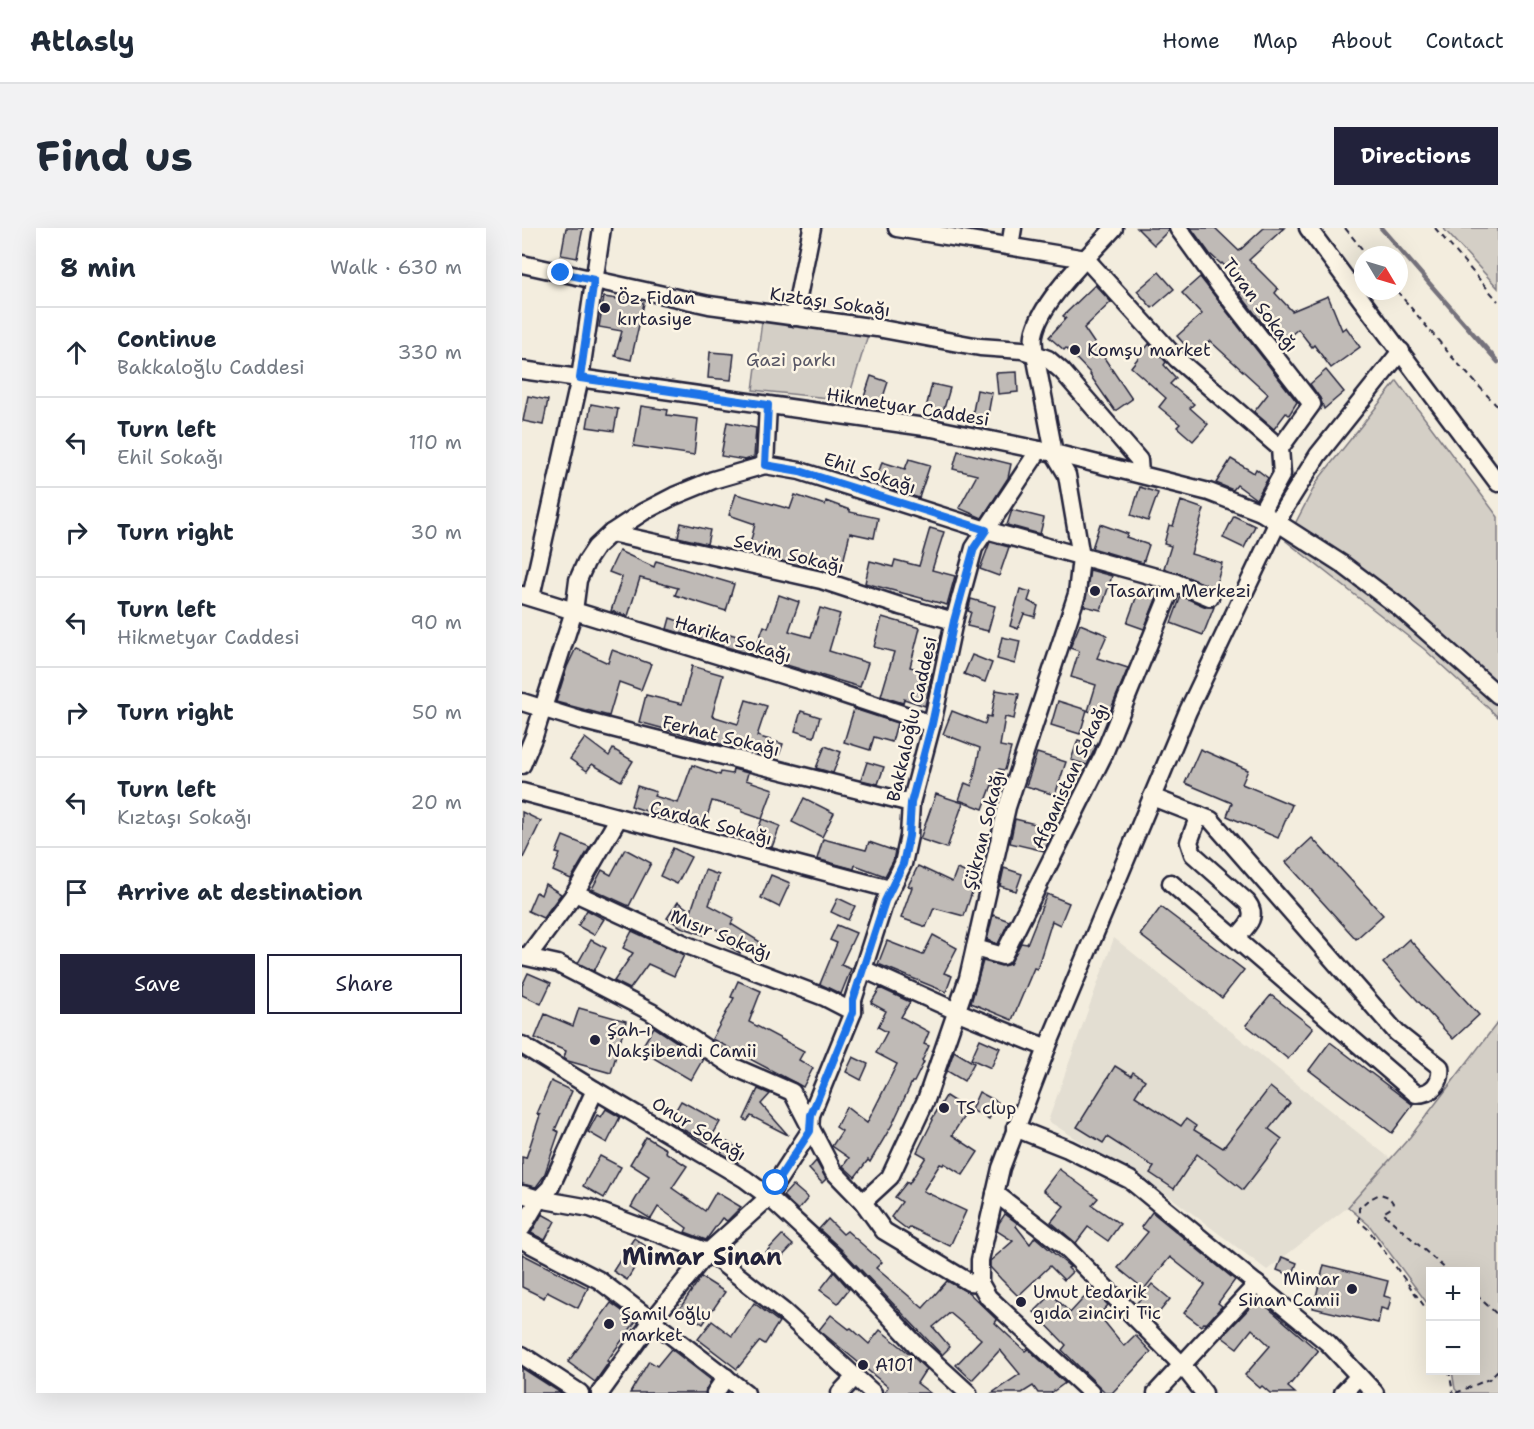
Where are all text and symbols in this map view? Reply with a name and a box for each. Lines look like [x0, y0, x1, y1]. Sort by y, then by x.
text: Atlasly [30, 22, 135, 60]
text: Home [1162, 27, 1220, 55]
text: Map [1253, 27, 1298, 55]
text: About [1331, 27, 1392, 55]
text: Contact [1425, 27, 1504, 55]
button: Directions [1334, 127, 1498, 185]
text: Find us [36, 128, 193, 184]
north arrow [1354, 246, 1408, 300]
text: 8 min [60, 250, 136, 285]
street label: Turan Sokağı [1217, 253, 1303, 357]
text: Walk · 630 m [330, 254, 462, 280]
route end [547, 259, 573, 285]
street label: Kıztaşı Sokağı [768, 282, 892, 322]
place label: Öz Fidan kırtasiye [617, 286, 695, 331]
marker: Öz Fidan kırtasiye [598, 301, 612, 315]
text: Continue [117, 325, 217, 354]
icon: ahead [60, 336, 93, 369]
place label: Komşu market [1087, 338, 1211, 362]
text: 330 m [398, 339, 462, 365]
marker: Komşu market [1068, 343, 1082, 357]
park label: Gazi parkı [746, 348, 836, 372]
text: Bakkaloğlu Caddesi [117, 354, 305, 380]
street label: Hikmetyar Caddesi [825, 382, 991, 432]
text: Turn left [117, 415, 216, 444]
icon: left [60, 426, 93, 459]
text: 110 m [408, 429, 462, 455]
text: Ehil Sokağı [117, 444, 223, 470]
street label: Ehil Sokağı [821, 447, 919, 499]
icon: right [60, 516, 93, 549]
text: Turn right [117, 518, 234, 547]
text: 30 m [410, 519, 462, 545]
street label: Sevim Sokağı [731, 529, 847, 579]
place label: Tasarım Merkezi [1107, 579, 1251, 603]
marker: Tasarım Merkezi [1088, 584, 1102, 598]
text: Turn left [117, 595, 216, 624]
icon: left [60, 606, 93, 639]
text: 90 m [410, 609, 462, 635]
street label: Harika Sokağı [672, 610, 794, 668]
text: Hikmetyar Caddesi [117, 624, 300, 650]
street label: Bakkaloğlu Caddesi [881, 634, 943, 804]
icon: right [60, 696, 93, 729]
text: Turn right [117, 698, 234, 727]
text: 50 m [412, 699, 462, 725]
street label: Afganistan Sokağı [1026, 699, 1114, 853]
street label: Ferhat Sokağı [660, 710, 782, 762]
street label: Şükran Sokağı [957, 767, 1011, 893]
text: Turn left [117, 775, 216, 804]
icon: left [60, 786, 93, 819]
text: 20 m [411, 789, 462, 815]
street label: Çardak Sokağı [647, 795, 775, 851]
text: Kıztaşı Sokağı [117, 804, 252, 830]
icon: arrive [60, 876, 93, 909]
text: Arrive at destination [117, 878, 363, 907]
street label: Mısır Sokağı [667, 904, 775, 966]
button: Save [60, 954, 255, 1014]
button: Share [267, 954, 462, 1014]
place label: Şah-ı Nakşibendi Camii [607, 1018, 757, 1063]
marker: Şah-ı Nakşibendi Camii [588, 1033, 602, 1047]
street label: Onur Sokağı [647, 1091, 751, 1167]
place label: TS clup [956, 1096, 1016, 1120]
marker: TS clup [937, 1101, 951, 1115]
route start [762, 1169, 788, 1195]
district label: Mimar Sinan [622, 1241, 782, 1273]
place label: Mimar Sinan Camii [1238, 1267, 1340, 1312]
map controls [1426, 1267, 1480, 1375]
button: + [1426, 1267, 1480, 1321]
place label: Umut tedarik gıda zinciri Tic [1033, 1280, 1161, 1325]
marker: Mimar Sinan Camii [1345, 1282, 1359, 1296]
marker: Umut tedarik gıda zinciri Tic [1014, 1295, 1028, 1309]
place label: Şamil oğlu market [621, 1302, 711, 1347]
marker: Şamil oğlu market [602, 1317, 616, 1331]
button: − [1426, 1321, 1480, 1375]
place label: A101 [875, 1353, 914, 1377]
marker: A101 [856, 1358, 870, 1372]

